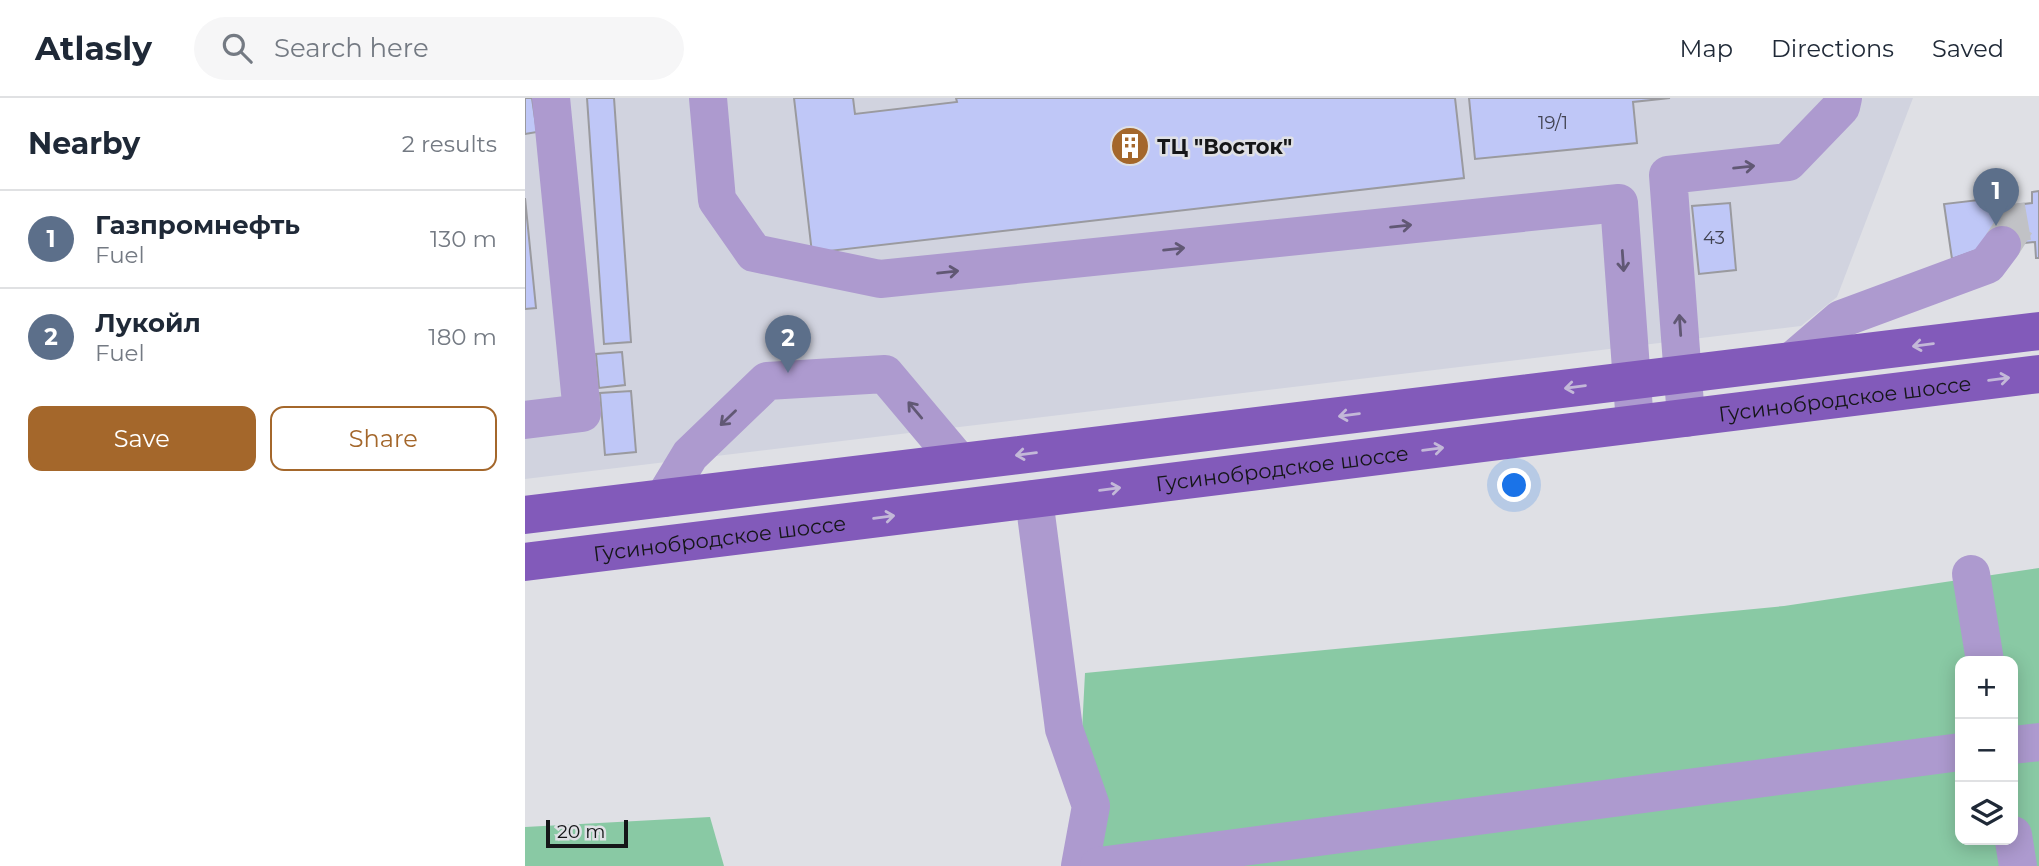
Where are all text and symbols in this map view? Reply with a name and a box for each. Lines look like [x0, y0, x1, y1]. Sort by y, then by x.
search box [194, 17, 684, 80]
text: Atlasly [35, 28, 152, 68]
icon: search [218, 29, 256, 67]
text: Search here [274, 32, 429, 64]
text: Map [1680, 34, 1733, 63]
text: Directions [1771, 34, 1894, 63]
text: Saved [1932, 34, 2004, 63]
house number: 19/1 [1538, 112, 1568, 134]
text: Nearby [28, 125, 140, 162]
building icon: ТЦ "Восток" [1109, 125, 1151, 167]
text: 2 results [402, 130, 497, 158]
place label: ТЦ "Восток" [1157, 134, 1292, 159]
one-way arrow [1732, 160, 1755, 173]
pin: 1 [1973, 168, 2019, 226]
text: Газпромнефть [95, 209, 300, 241]
one-way arrow [1389, 219, 1412, 232]
text: 1 [46, 225, 56, 253]
text: 130 m [430, 225, 497, 253]
house number: 43 [1703, 227, 1725, 249]
text: Fuel [95, 241, 145, 269]
one-way arrow [1163, 242, 1185, 255]
one-way arrow [1616, 249, 1629, 272]
one-way arrow [936, 265, 959, 278]
text: Лукойл [95, 307, 201, 339]
one-way arrow [1673, 314, 1686, 337]
pin: 2 [765, 315, 811, 373]
text: 2 [44, 323, 58, 351]
text: 180 m [428, 323, 497, 351]
text: Fuel [95, 339, 145, 367]
one-way arrow [1912, 339, 1934, 352]
street label: Гусинобродское шоссе [1717, 370, 1973, 426]
one-way arrow [1988, 372, 2010, 385]
one-way arrow [1564, 381, 1587, 394]
one-way arrow [907, 401, 923, 419]
button: Save [28, 406, 256, 471]
button: Share [270, 406, 497, 471]
one-way arrow [1338, 408, 1361, 421]
one-way arrow [720, 410, 737, 427]
street label: Гусинобродское шоссе [1154, 440, 1410, 496]
one-way arrow [1421, 443, 1444, 456]
one-way arrow [1015, 448, 1038, 461]
your location [1497, 468, 1531, 502]
one-way arrow [1098, 483, 1121, 496]
street label: Гусинобродское шоссе [592, 510, 847, 566]
one-way arrow [873, 511, 895, 524]
map controls [1955, 656, 2018, 845]
button: + [1955, 656, 2018, 719]
button: − [1955, 719, 2018, 782]
button: layers [1955, 782, 2018, 845]
scale bar [546, 817, 628, 849]
text: 20 m [557, 820, 605, 843]

